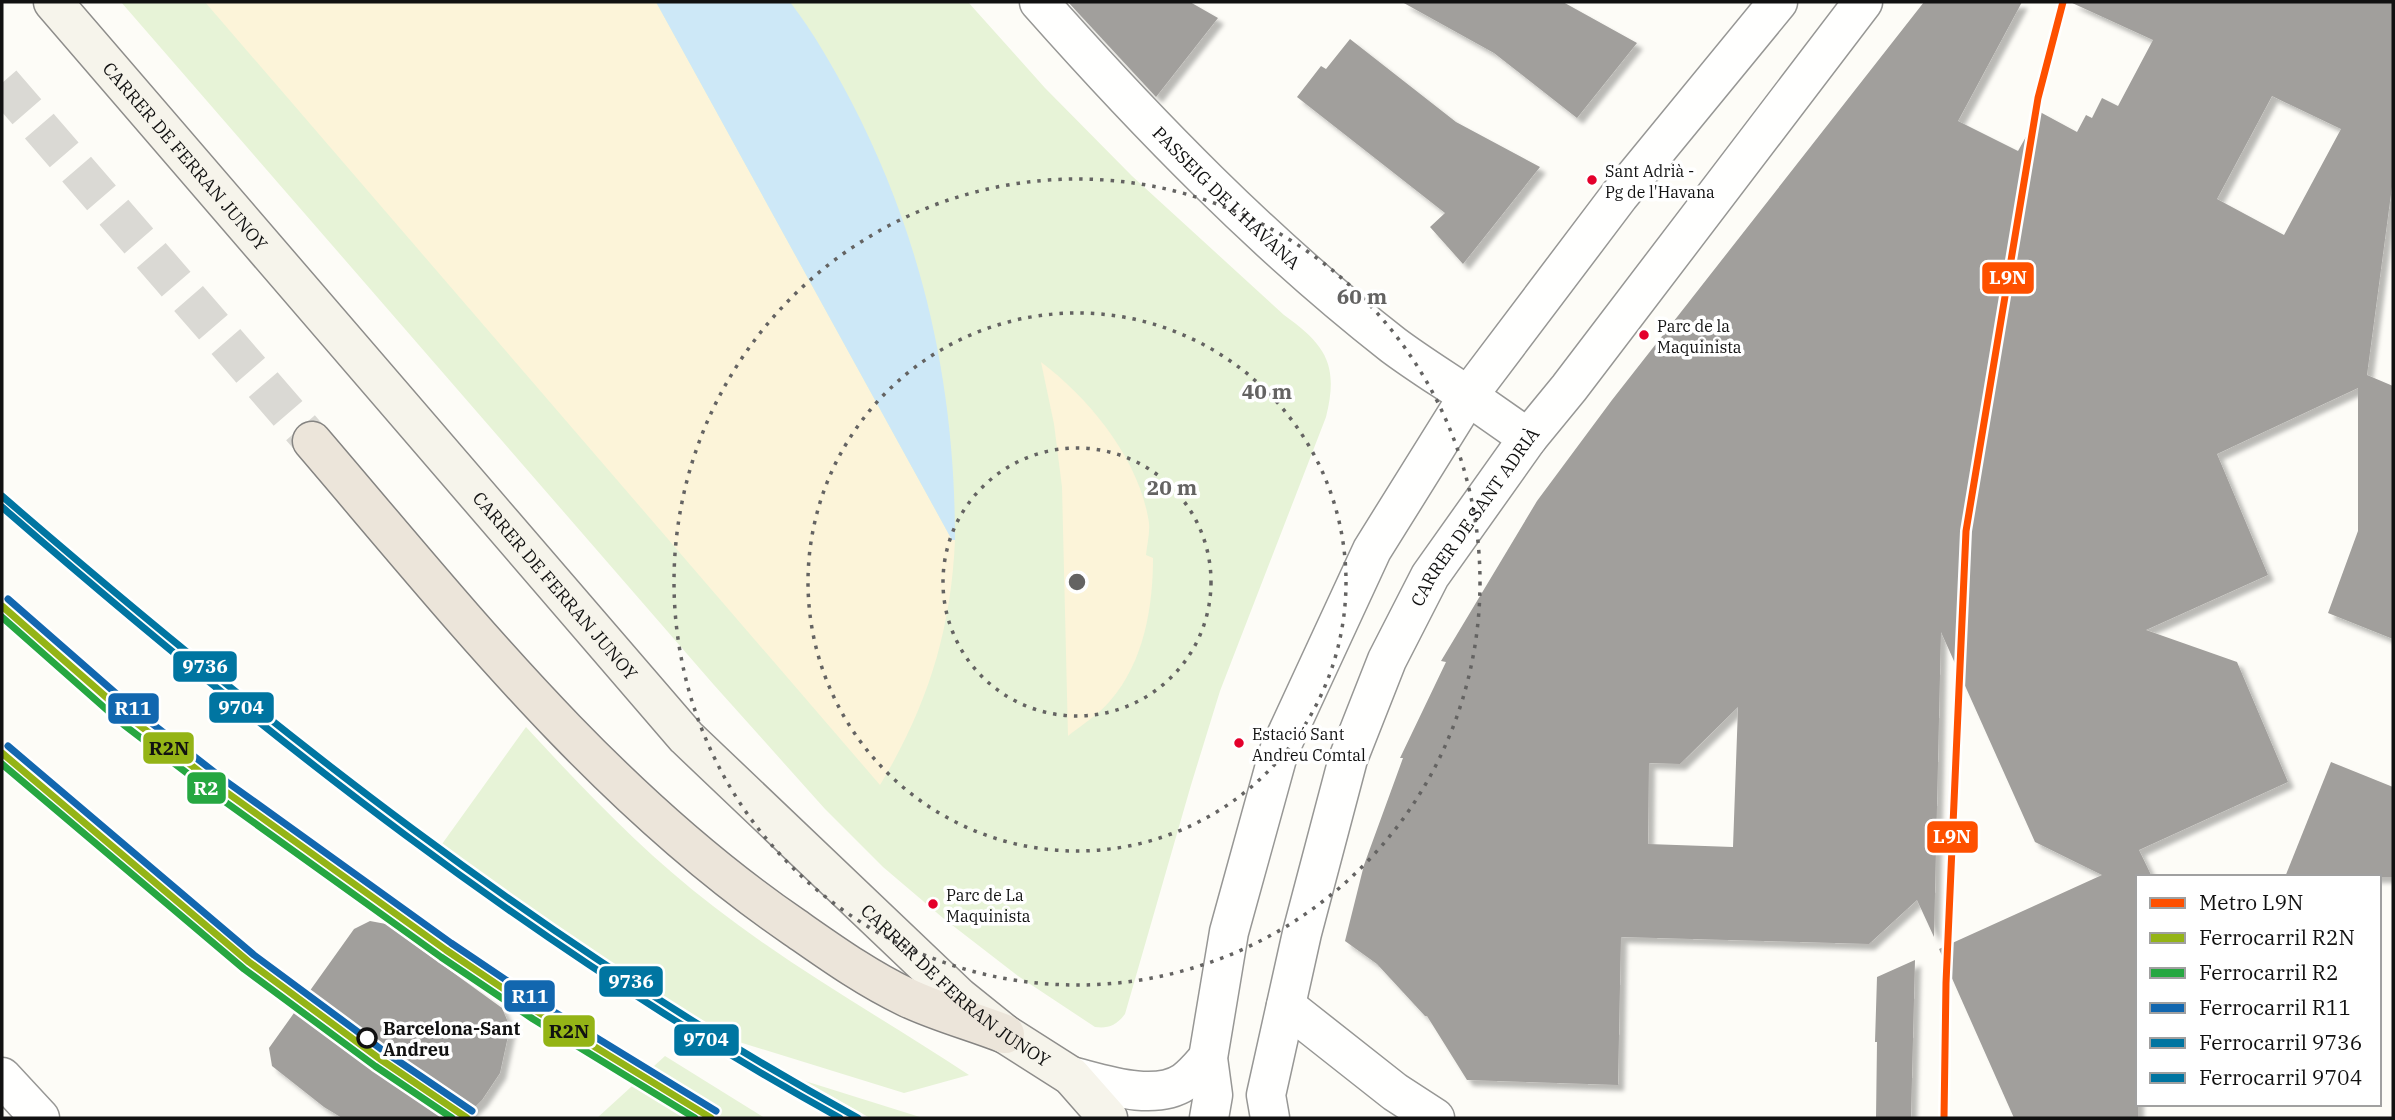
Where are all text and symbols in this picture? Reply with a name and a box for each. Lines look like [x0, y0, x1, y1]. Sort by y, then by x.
street label: CARRER DE FERRAN JUNOY [98, 57, 273, 255]
street label: PASSEIG DE L'HAVANA [1148, 121, 1306, 274]
place label: Sant Adrià - Pg de l'Havana [1605, 161, 1715, 202]
marker: Sant Adrià - Pg de l'Havana [1585, 173, 1599, 187]
line badge: L9N [1981, 261, 2035, 295]
text: L9N [1989, 265, 2027, 289]
text: 60 m [1337, 282, 1387, 310]
place label: Parc de la Maquinista [1657, 316, 1742, 357]
marker: Parc de la Maquinista [1637, 328, 1651, 342]
text: 40 m [1242, 377, 1292, 405]
street label: CARRER DE SANT ADRIÀ [1405, 422, 1544, 610]
text: 20 m [1147, 473, 1197, 501]
street label: CARRER DE FERRAN JUNOY [468, 487, 643, 685]
centre of rings [1065, 570, 1089, 594]
line badge: 9736 [172, 650, 238, 683]
text: 9736 [182, 654, 228, 678]
line badge: 9704 [208, 691, 275, 724]
line badge: R11 [107, 692, 160, 725]
text: 9704 [218, 695, 264, 719]
text: R11 [115, 696, 151, 720]
place label: Estació Sant Andreu Comtal [1252, 724, 1366, 765]
line badge: R2N [142, 731, 195, 765]
text: R2N [149, 736, 189, 760]
marker: Estació Sant Andreu Comtal [1232, 736, 1246, 750]
line badge: R2 [186, 771, 227, 805]
text: R2 [193, 776, 219, 800]
line badge: L9N [1926, 820, 1979, 854]
text: L9N [1933, 824, 1971, 848]
legend [2136, 875, 2381, 1106]
place label: Parc de La Maquinista [946, 885, 1031, 926]
text: Metro L9N [2199, 888, 2303, 916]
marker: Parc de La Maquinista [926, 897, 940, 911]
street label: CARRER DE FERRAN JUNOY [856, 899, 1055, 1072]
text: Ferrocarril R2N [2199, 923, 2355, 951]
text: Ferrocarril R2 [2199, 958, 2339, 986]
line badge: 9736 [598, 965, 664, 998]
text: 9736 [608, 969, 654, 993]
line badge: R11 [503, 979, 556, 1013]
text: R11 [512, 984, 548, 1008]
text: Ferrocarril R11 [2199, 993, 2351, 1021]
line badge: R2N [542, 1014, 596, 1048]
place label: Barcelona-Sant Andreu [383, 1017, 520, 1061]
text: R2N [549, 1019, 589, 1043]
line badge: 9704 [673, 1023, 740, 1057]
text: 9704 [683, 1027, 729, 1051]
marker: Barcelona-Sant Andreu [357, 1028, 377, 1048]
text: Ferrocarril 9736 [2199, 1028, 2362, 1056]
text: Ferrocarril 9704 [2199, 1063, 2362, 1091]

